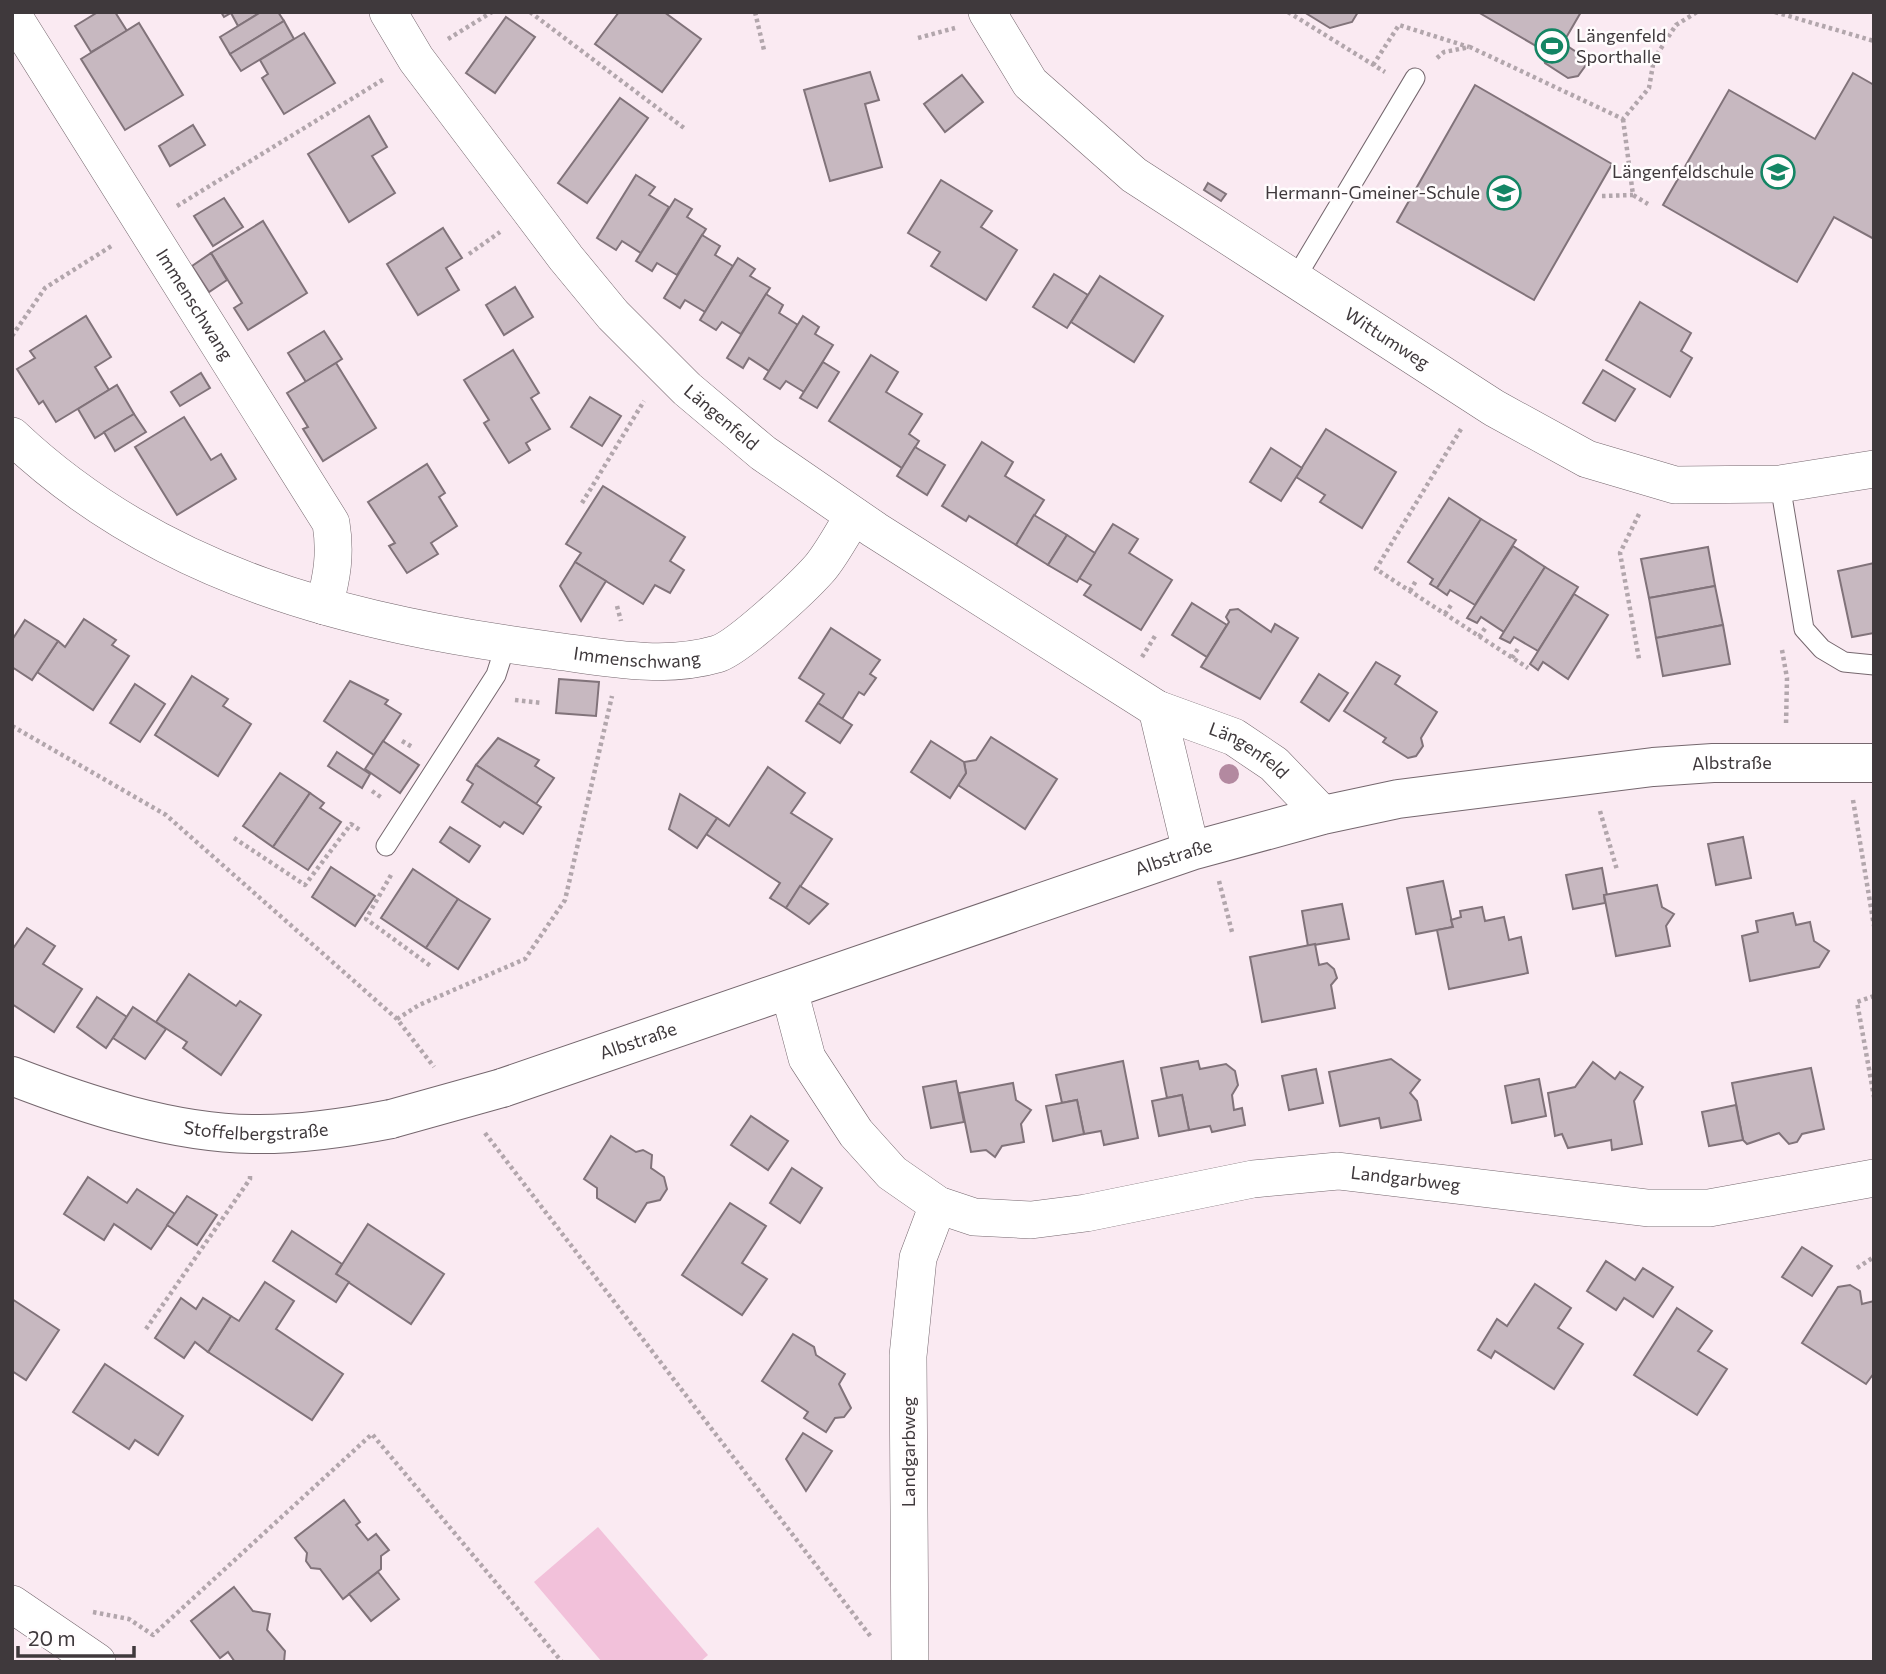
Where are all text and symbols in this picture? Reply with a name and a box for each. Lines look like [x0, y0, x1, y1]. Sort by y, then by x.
place label: Längenfeld Sporthalle [1576, 24, 1666, 67]
sports icon: Längenfeld Sporthalle [1533, 27, 1571, 65]
school or university icon: Längenfeldschule [1759, 153, 1797, 191]
place label: Längenfeldschule [1612, 160, 1754, 182]
school or university icon: Hermann-Gmeiner-Schule [1485, 174, 1523, 212]
place label: Hermann-Gmeiner-Schule [1265, 181, 1480, 203]
street label: Immenschwang [152, 244, 238, 364]
street label: Wittumweg [1341, 302, 1434, 373]
street label: Längenfeld [680, 379, 763, 455]
street label: Immenschwang [572, 642, 702, 672]
street label: Längenfeld [1206, 717, 1294, 783]
street label: Albstraße [1691, 751, 1772, 774]
street label: Albstraße [1132, 834, 1214, 880]
street label: Albstraße [597, 1017, 679, 1064]
street label: Stoffelbergstraße [182, 1116, 329, 1144]
street label: Landgarbweg [1349, 1161, 1462, 1196]
street label: Landgarbweg [897, 1397, 919, 1507]
scale bar [18, 1614, 133, 1658]
text: 20 m [28, 1625, 76, 1650]

